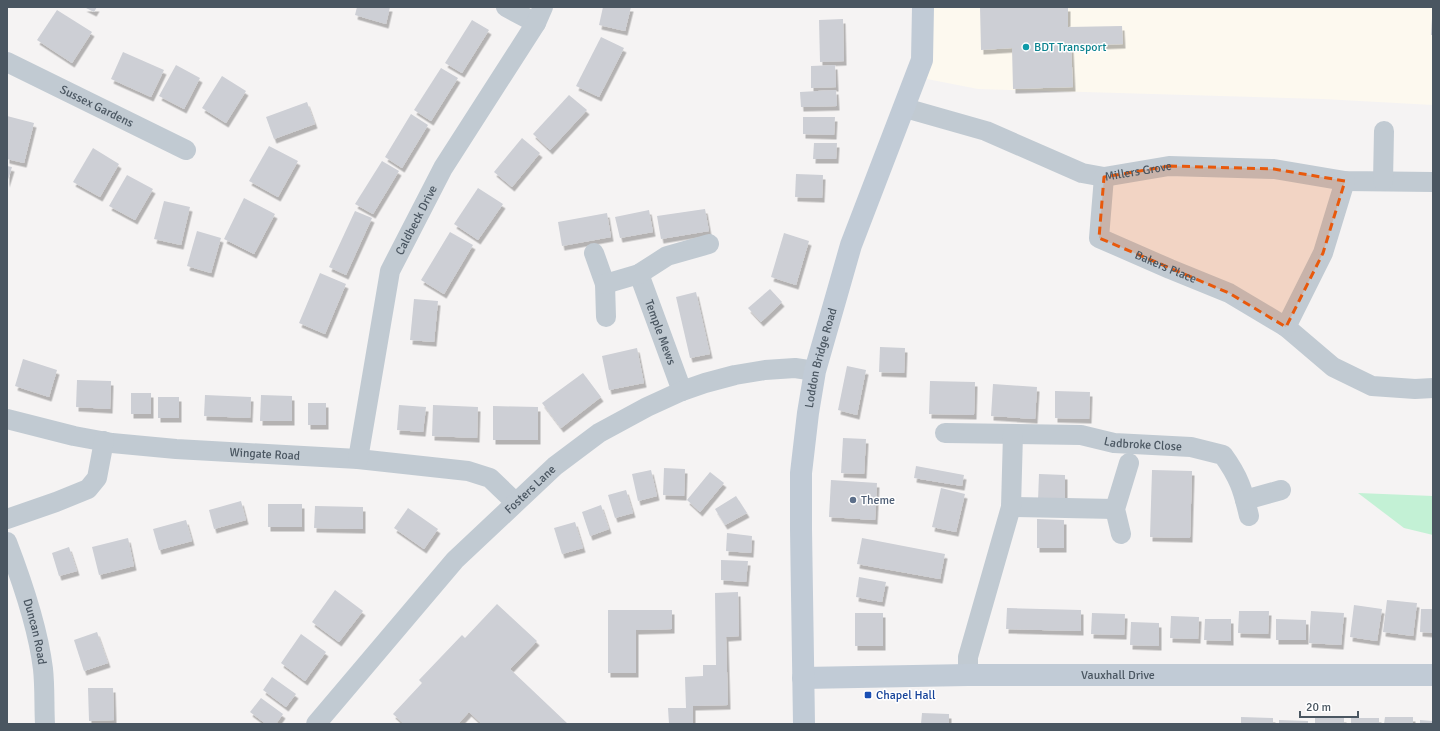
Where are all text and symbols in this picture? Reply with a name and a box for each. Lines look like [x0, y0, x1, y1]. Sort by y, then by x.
place label: BDT Transport [1034, 40, 1106, 55]
marker: BDT Transport [1021, 42, 1031, 52]
street label: Sussex Gardens [57, 82, 136, 131]
street label: Millers Grove [1104, 159, 1173, 185]
street label: Caldbeck Drive [392, 183, 441, 258]
street label: Bakers Place [1132, 248, 1199, 287]
street label: Temple Mews [641, 298, 679, 367]
street label: Loddon Bridge Road [802, 306, 841, 409]
street label: Ladbroke Close [1102, 434, 1182, 455]
street label: Wingate Road [229, 445, 301, 464]
street label: Fosters Lane [502, 462, 559, 517]
place label: Theme [861, 493, 895, 508]
marker: Theme [848, 495, 858, 505]
street label: Duncan Road [19, 597, 49, 666]
street label: Vauxhall Drive [1081, 668, 1155, 683]
place label: Chapel Hall [876, 688, 936, 703]
marker: Chapel Hall [863, 690, 873, 700]
scale bar [1300, 693, 1358, 719]
text: 20 m [1306, 700, 1331, 715]

